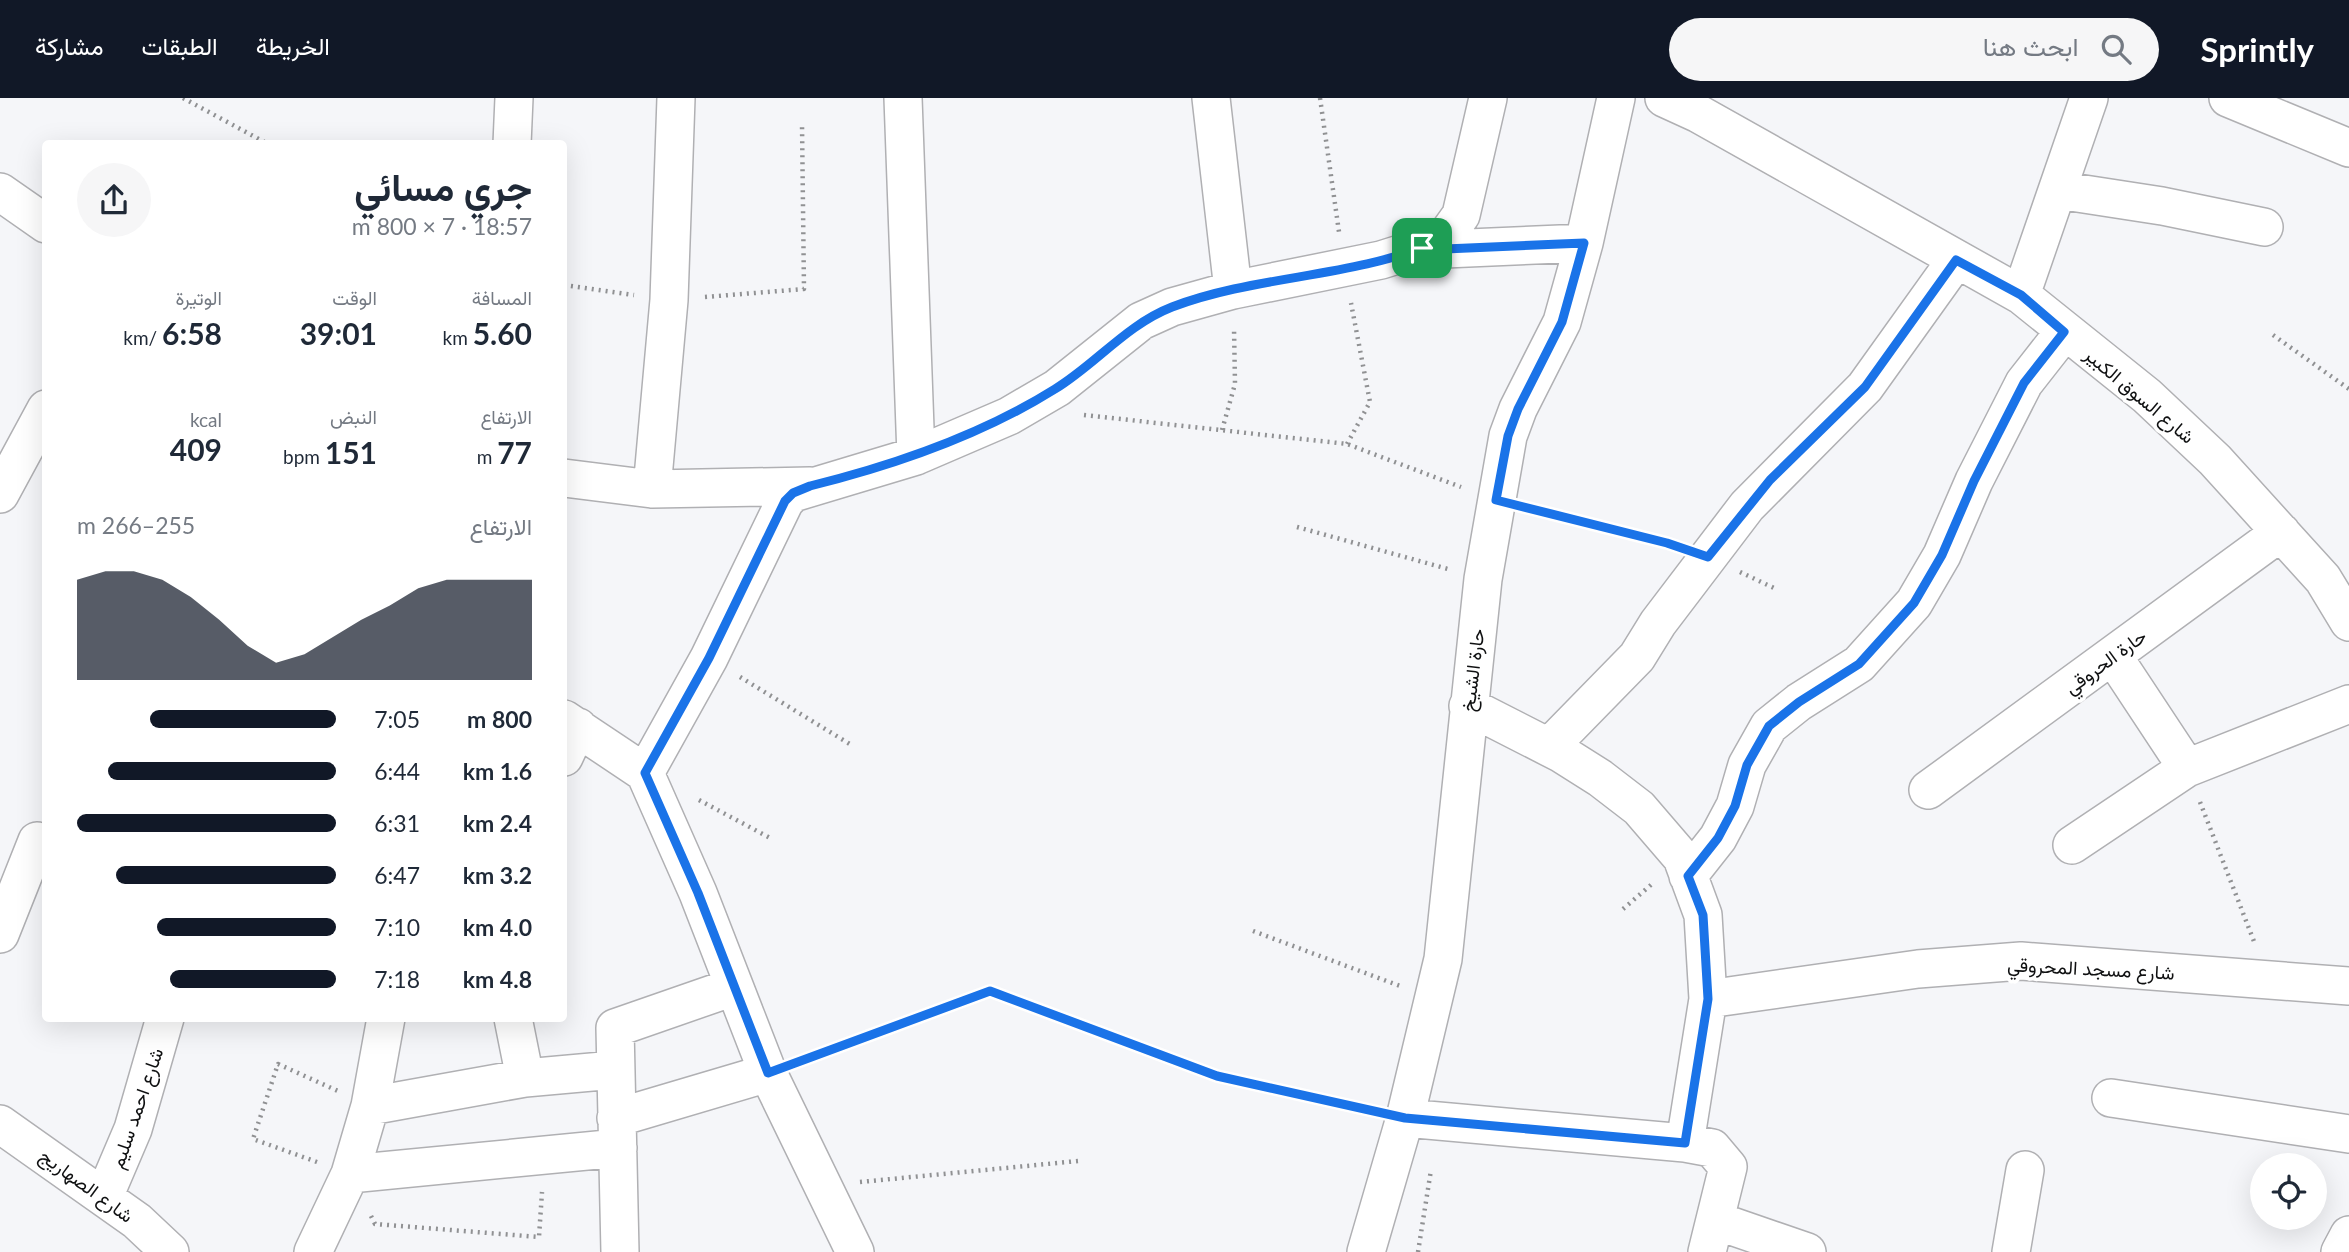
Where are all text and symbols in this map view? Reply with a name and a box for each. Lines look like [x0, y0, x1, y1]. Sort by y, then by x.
search box [1669, 18, 2159, 81]
text: Sprintly [2201, 29, 2314, 69]
text: ابحث هنا [1983, 30, 2079, 62]
icon: search [2097, 30, 2135, 68]
text: مشاركة [35, 31, 103, 60]
text: الطبقات [141, 31, 218, 60]
text: الخريطة [256, 31, 330, 60]
button: share [77, 163, 151, 237]
text: جري مسائي [354, 163, 532, 209]
text: 18:57 · 7 × 800 m [352, 212, 532, 240]
pin [1392, 218, 1452, 278]
icon: arrive [1403, 229, 1441, 267]
text: الوتيرة [176, 286, 222, 309]
text: الوقت [332, 286, 377, 309]
text: المسافة [472, 286, 532, 309]
text: 6:58 [162, 315, 222, 351]
text: 39:01 [300, 315, 377, 351]
text: 5.60 [473, 315, 532, 351]
text: /km [123, 326, 162, 349]
text: km [443, 326, 473, 349]
street label: شارع السوق الكبير [2078, 342, 2200, 449]
text: النبض [330, 405, 377, 428]
text: الارتفاع [480, 405, 532, 428]
text: kcal [190, 408, 222, 431]
text: 409 [170, 431, 222, 467]
text: 151 [325, 434, 377, 470]
text: 77 [497, 434, 532, 470]
text: bpm [283, 445, 325, 468]
text: m [477, 445, 497, 468]
text: 255–266 m [77, 511, 195, 539]
text: الارتفاع [470, 512, 532, 540]
street label: حارة الحروقي [2059, 624, 2153, 703]
street label: حارة الشيخ [1456, 627, 1491, 713]
text: 7:05 [374, 705, 420, 733]
text: 800 m [467, 705, 532, 733]
text: 6:44 [374, 757, 420, 785]
text: 1.6 km [463, 757, 532, 785]
text: 6:31 [374, 809, 420, 837]
text: 2.4 km [463, 809, 532, 837]
text: 6:47 [374, 861, 420, 889]
text: 3.2 km [463, 861, 532, 889]
text: 7:10 [374, 913, 420, 941]
text: 4.0 km [463, 913, 532, 941]
street label: شارع مسجد المحروقي [2007, 952, 2175, 989]
text: 7:18 [374, 965, 420, 993]
text: 4.8 km [463, 965, 532, 993]
street label: شارع احمد سليم [105, 1045, 169, 1172]
street label: شارع الصهاريج [34, 1143, 138, 1229]
map controls [2250, 1153, 2327, 1230]
button: locate [2250, 1153, 2327, 1230]

